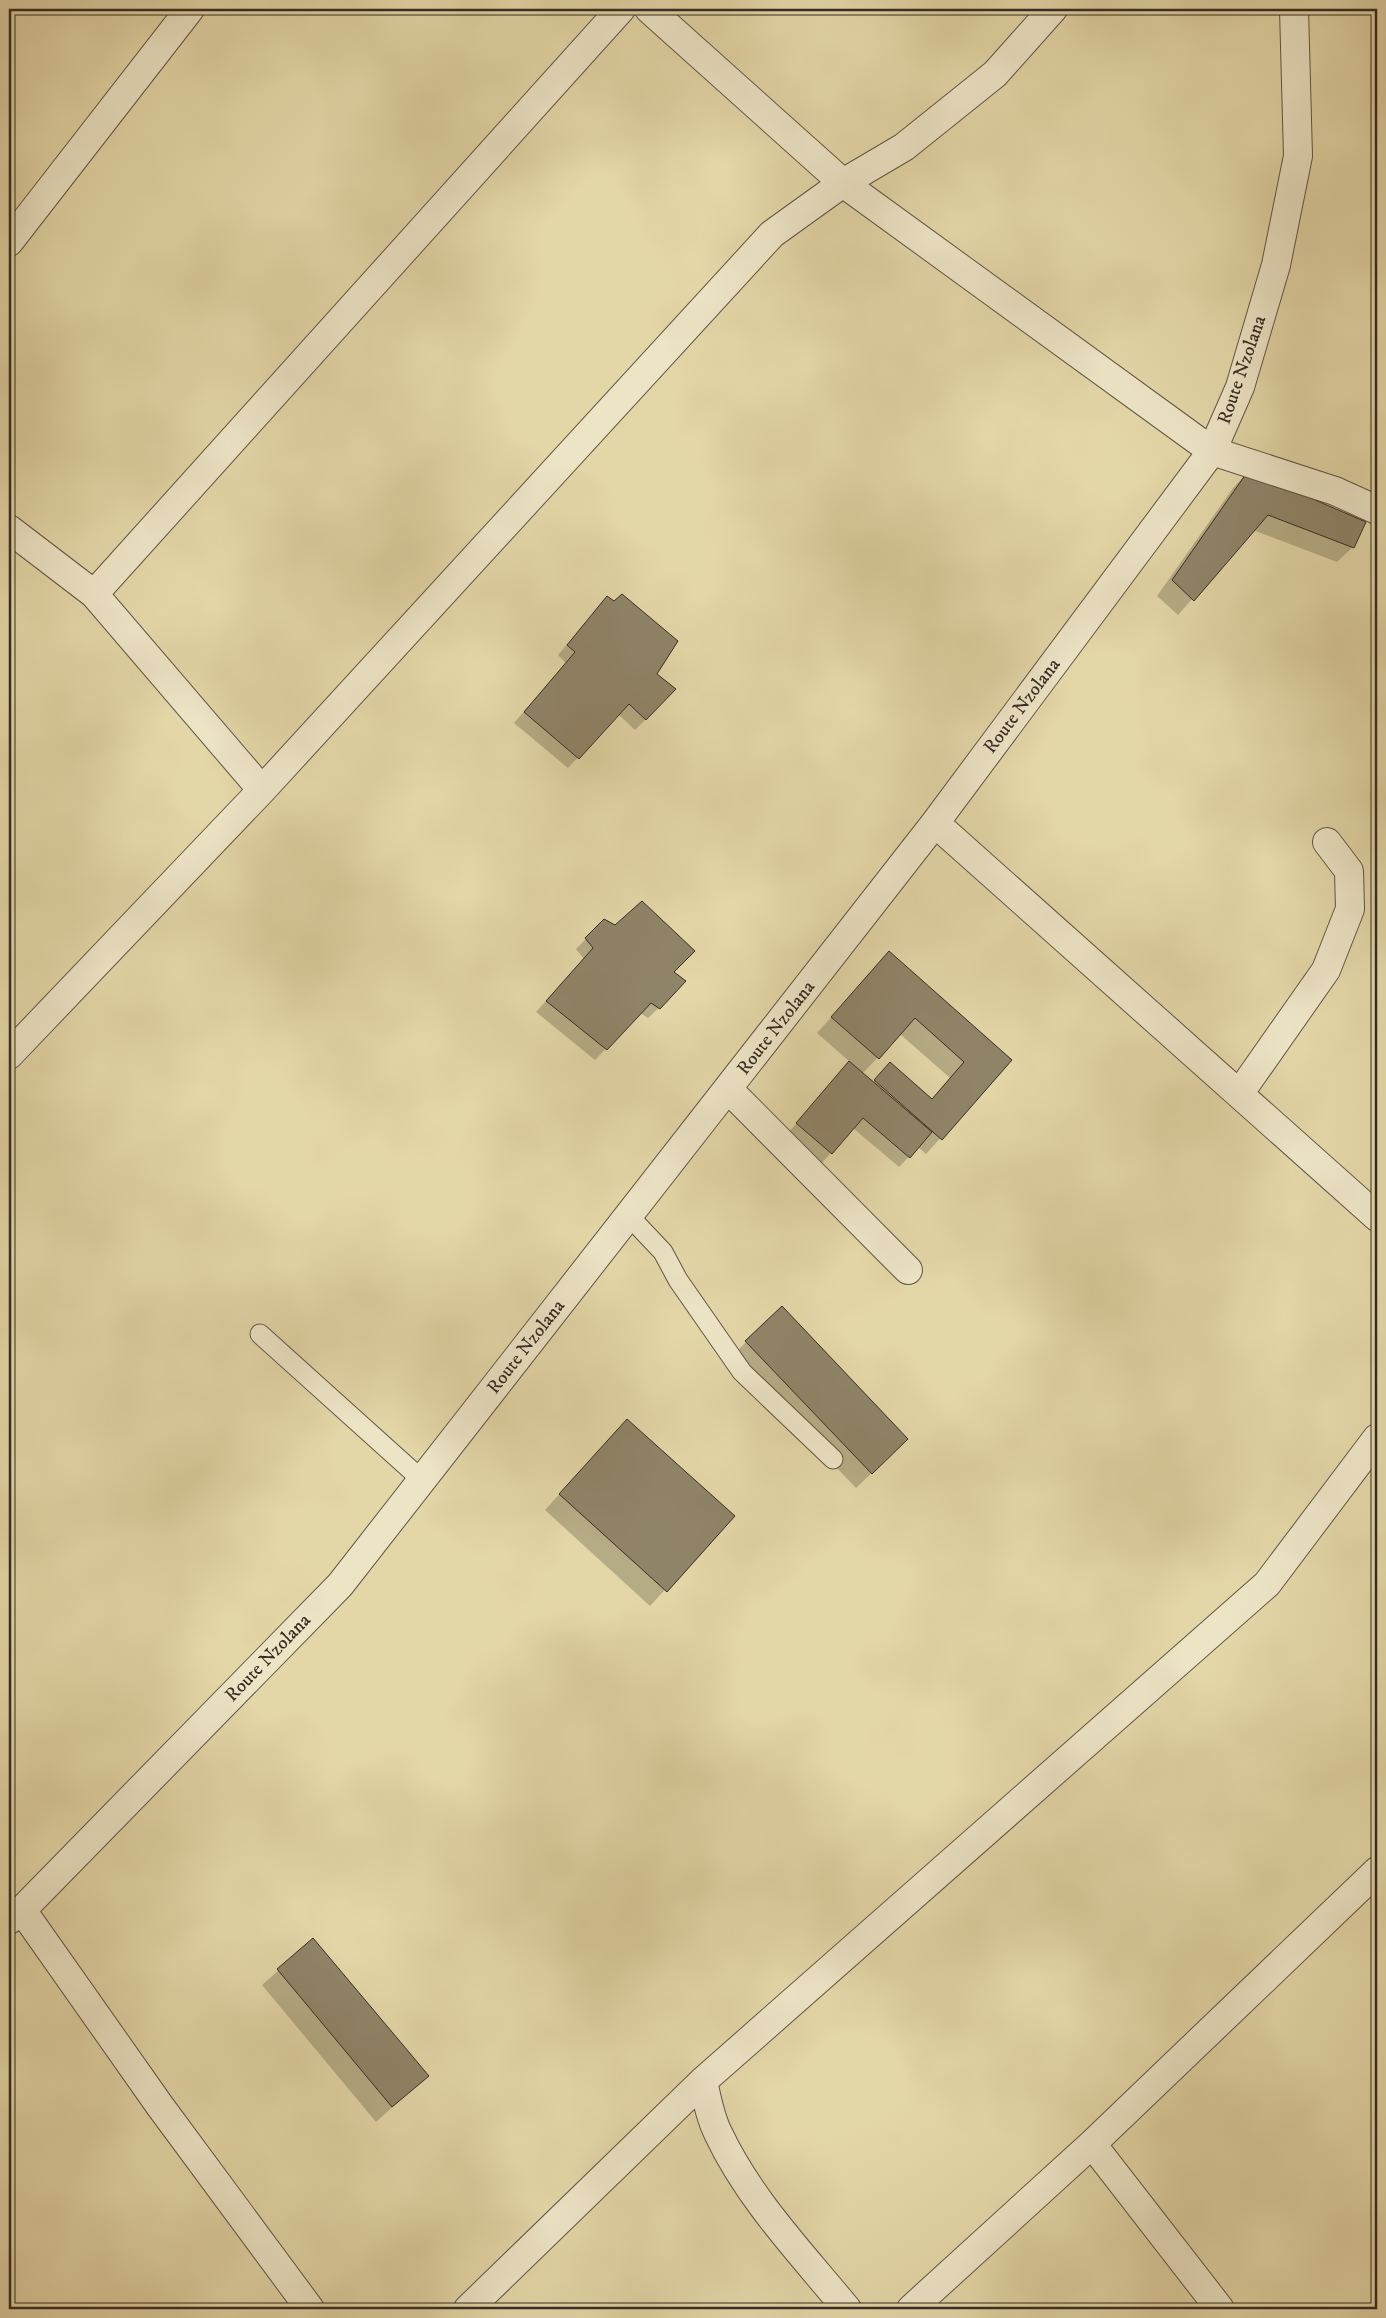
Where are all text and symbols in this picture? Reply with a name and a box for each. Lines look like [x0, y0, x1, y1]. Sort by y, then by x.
street label: Route Nzolana [1213, 313, 1271, 427]
street label: Route Nzolana [979, 654, 1065, 758]
street label: Route Nzolana [732, 976, 820, 1080]
street label: Route Nzolana [482, 1295, 570, 1399]
street label: Route Nzolana [220, 1609, 316, 1707]

